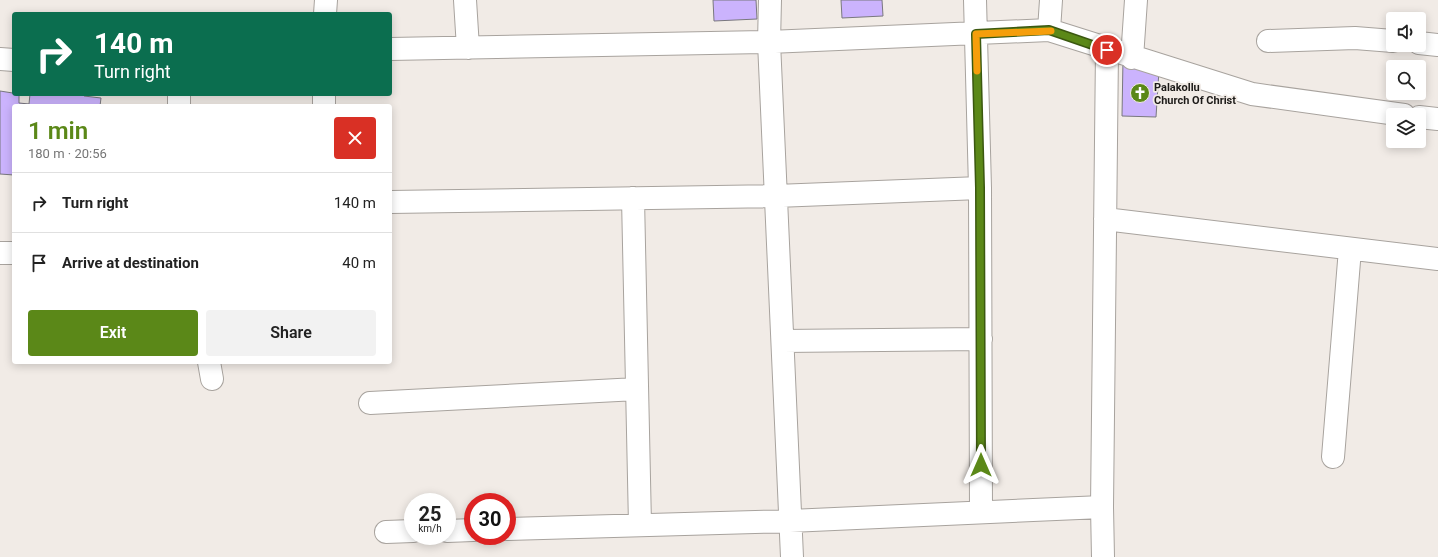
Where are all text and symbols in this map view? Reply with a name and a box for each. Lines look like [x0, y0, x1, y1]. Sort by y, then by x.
map controls [1386, 12, 1426, 148]
button: sound [1386, 12, 1426, 52]
text: 140 m [94, 27, 173, 60]
icon: right [28, 28, 80, 80]
pin [1090, 33, 1124, 67]
icon: arrive [1096, 39, 1118, 61]
button: search [1386, 60, 1426, 100]
text: Turn right [94, 61, 171, 82]
place label: Palakollu Church Of Christ [1154, 81, 1236, 107]
church icon: Palakollu Church Of Christ [1129, 82, 1151, 104]
button: layers [1386, 108, 1426, 148]
text: 1 min [28, 117, 88, 145]
button: close [334, 117, 376, 159]
text: 180 m · 20:56 [28, 146, 107, 161]
icon: right [28, 192, 50, 214]
text: Turn right [62, 194, 128, 212]
text: 140 m [334, 194, 376, 212]
icon: arrive [28, 252, 50, 274]
text: Arrive at destination [62, 254, 199, 272]
text: 40 m [342, 254, 376, 272]
button: Exit [28, 310, 198, 356]
button: Share [206, 310, 376, 356]
position arrow [960, 444, 1002, 486]
speed limit sign: 30 [464, 493, 516, 545]
text: 25 [419, 502, 441, 526]
text: km/h [418, 523, 442, 534]

